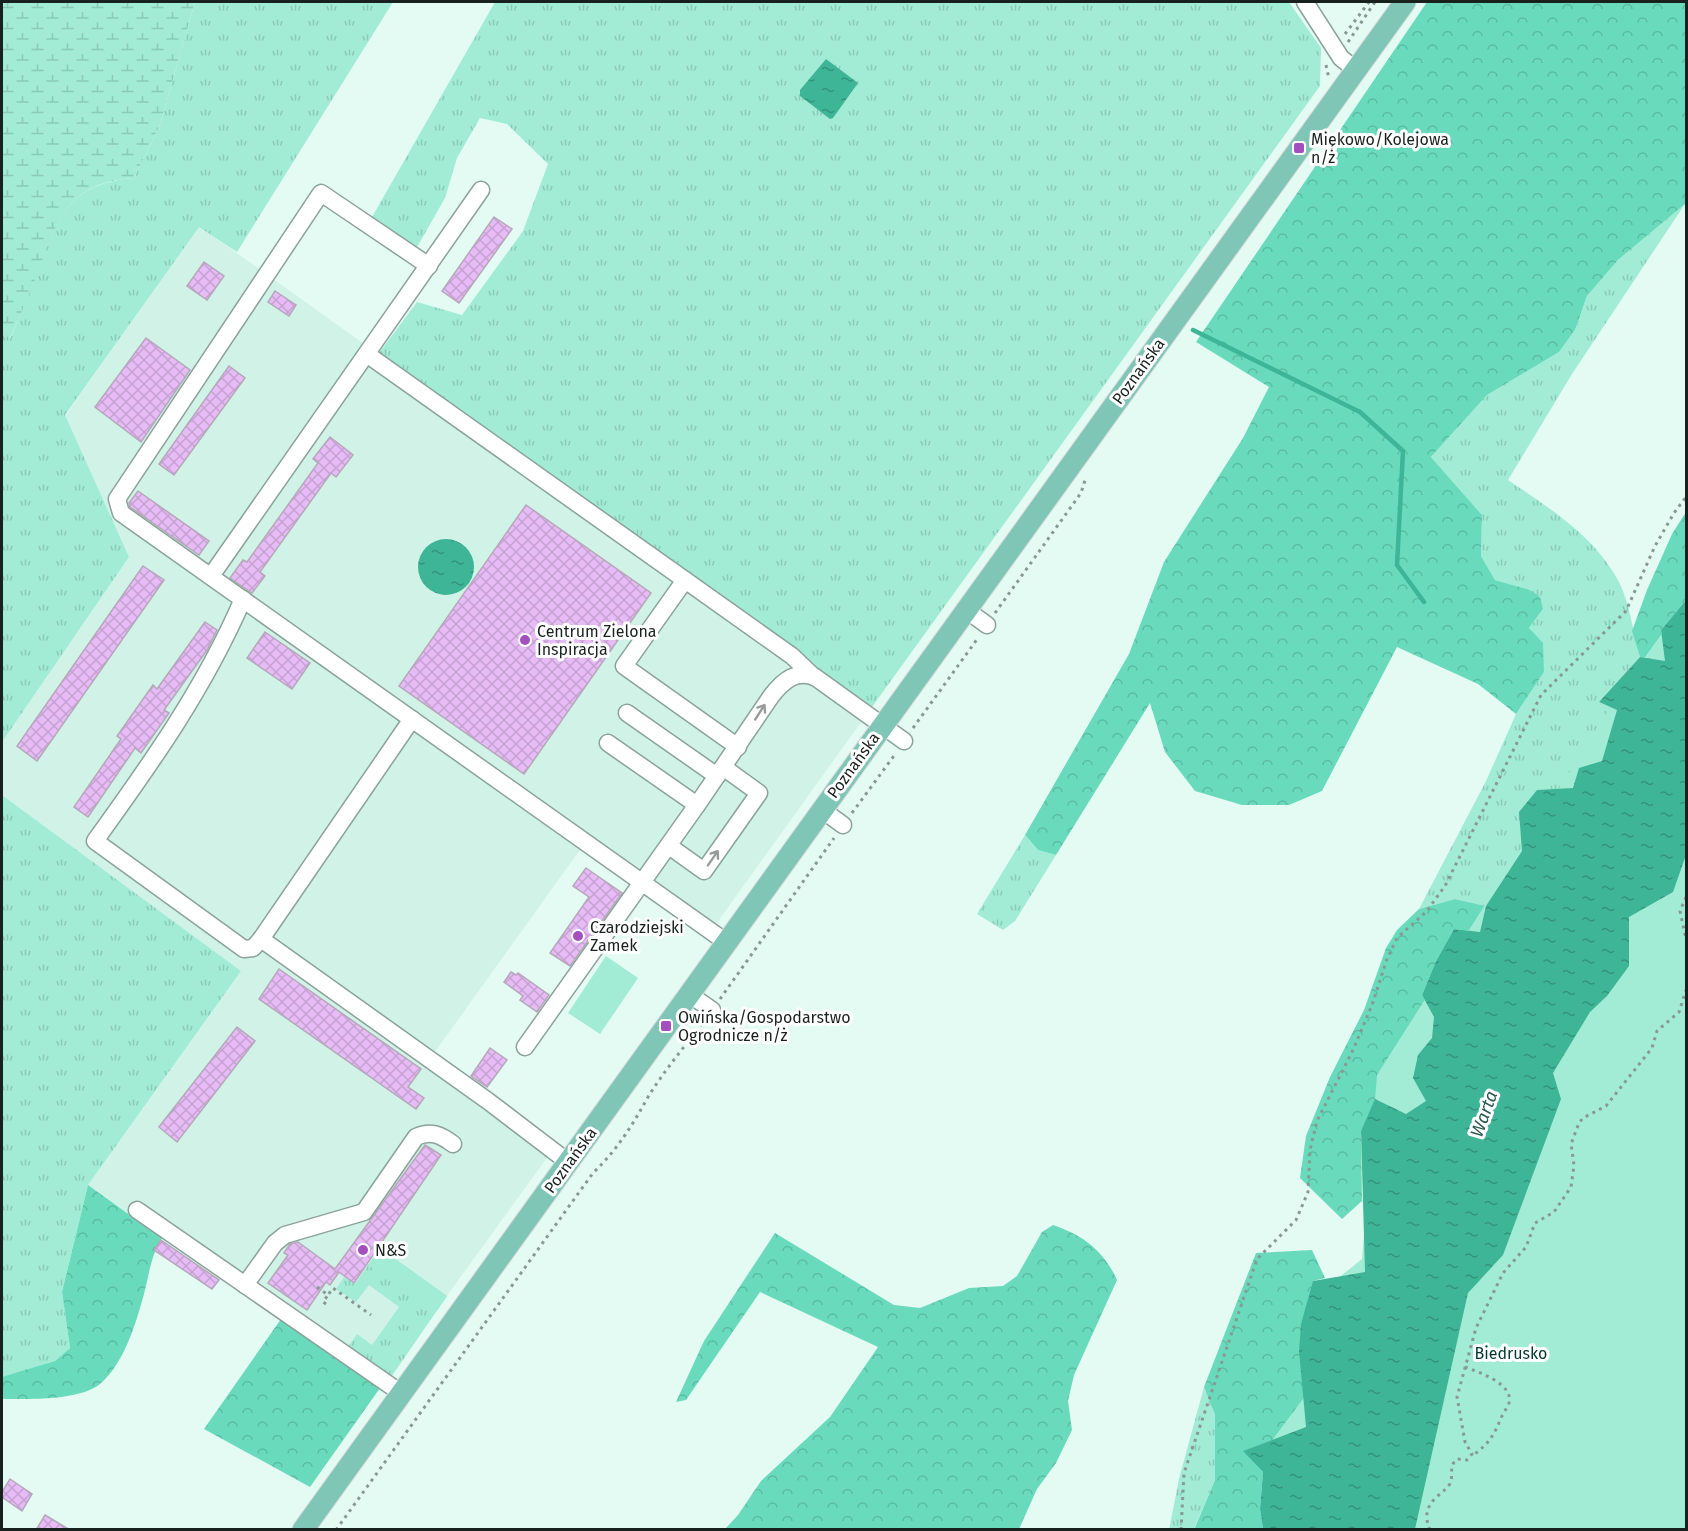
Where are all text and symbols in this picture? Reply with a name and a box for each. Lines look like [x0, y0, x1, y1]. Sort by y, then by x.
place label: Miękowo/Kolejowa n/ż [1311, 130, 1449, 167]
marker: Miękowo/Kolejowa n/ż [1292, 141, 1306, 155]
street label: Poznańska [1108, 335, 1169, 408]
place label: Centrum Zielona Inspiracja [537, 622, 657, 659]
marker: Centrum Zielona Inspiracja [518, 633, 532, 647]
one-way arrow [754, 705, 766, 721]
street label: Poznańska [823, 729, 884, 802]
one-way arrow [707, 851, 719, 867]
place label: Czarodziejski Zamek [590, 918, 684, 955]
marker: Czarodziejski Zamek [571, 929, 585, 943]
place label: Owińska/Gospodarstwo Ogrodnicze n/ż [678, 1008, 851, 1045]
marker: Owińska/Gospodarstwo Ogrodnicze n/ż [659, 1019, 673, 1033]
water label: Warta [1465, 1088, 1503, 1140]
street label: Poznańska [540, 1124, 601, 1197]
place label: N&S [375, 1241, 407, 1260]
marker: N&S [356, 1243, 370, 1257]
park label: Biedrusko [1475, 1344, 1547, 1363]

